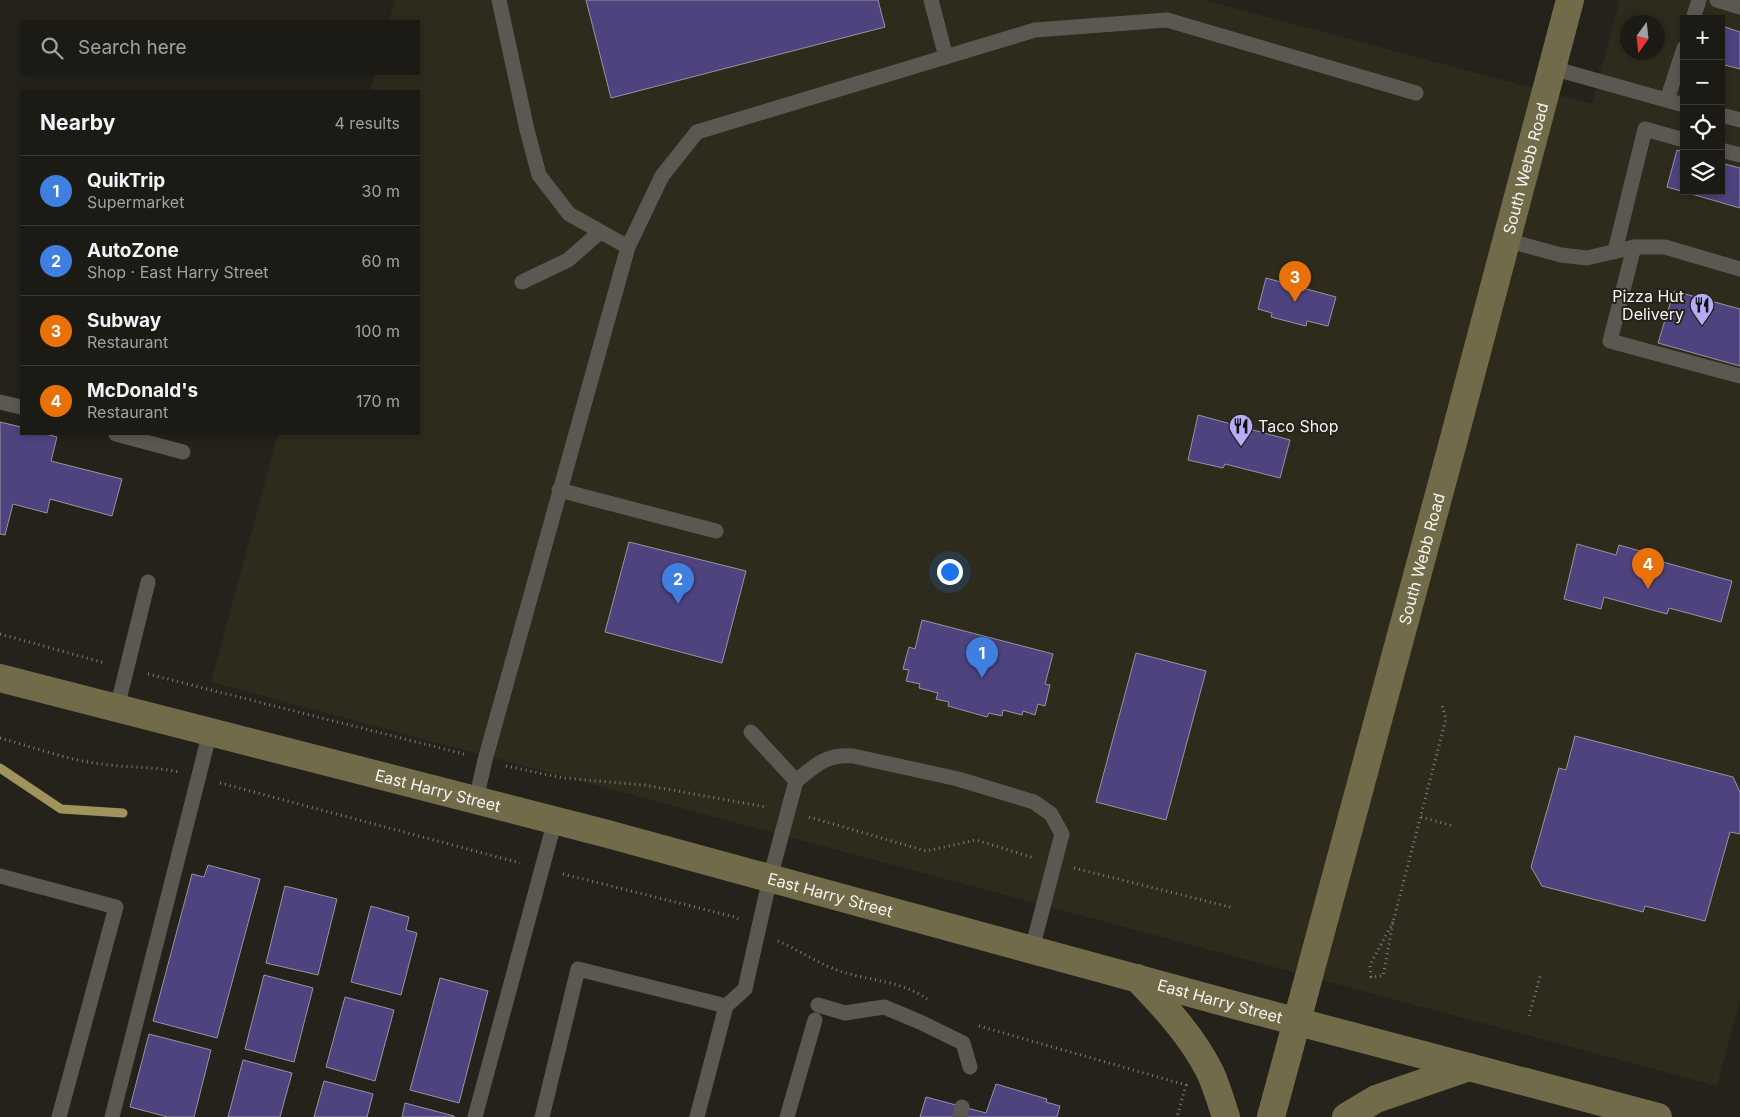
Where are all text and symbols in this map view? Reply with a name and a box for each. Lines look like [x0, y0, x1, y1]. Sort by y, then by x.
north arrow [1620, 15, 1665, 60]
map controls [1680, 15, 1725, 195]
button: + [1680, 15, 1725, 60]
search box [20, 20, 420, 75]
icon: search [38, 34, 66, 62]
text: Search here [78, 36, 187, 59]
button: − [1680, 60, 1725, 105]
street label: South Webb Road [1498, 100, 1552, 237]
button: locate [1680, 105, 1725, 150]
text: Nearby [40, 110, 115, 135]
text: 4 results [335, 113, 400, 133]
button: layers [1680, 150, 1725, 195]
text: QuikTrip [87, 169, 165, 192]
text: 1 [53, 181, 59, 201]
text: 30 m [362, 181, 400, 201]
text: Supermarket [87, 192, 184, 212]
text: AutoZone [87, 239, 179, 262]
text: 2 [51, 251, 61, 271]
text: 60 m [361, 251, 400, 271]
pin: 3 [1279, 261, 1311, 302]
text: Shop · East Harry Street [87, 262, 269, 282]
place label: Pizza Hut Delivery [1612, 286, 1684, 324]
restaurant icon: Pizza Hut Delivery [1689, 292, 1715, 326]
text: Subway [87, 309, 161, 332]
text: 3 [51, 321, 61, 341]
text: 100 m [355, 321, 400, 341]
text: Restaurant [87, 332, 168, 352]
text: McDonald's [87, 379, 198, 402]
text: 4 [51, 391, 61, 411]
text: 170 m [356, 391, 400, 411]
text: Restaurant [87, 402, 168, 422]
restaurant icon: Taco Shop [1228, 413, 1254, 447]
place label: Taco Shop [1258, 416, 1339, 436]
street label: South Webb Road [1394, 491, 1449, 627]
pin: 4 [1632, 548, 1664, 589]
your location [937, 559, 963, 585]
pin: 2 [662, 563, 694, 604]
pin: 1 [966, 637, 998, 678]
street label: East Harry Street [373, 765, 503, 816]
street label: East Harry Street [765, 868, 895, 921]
street label: East Harry Street [1155, 974, 1285, 1027]

